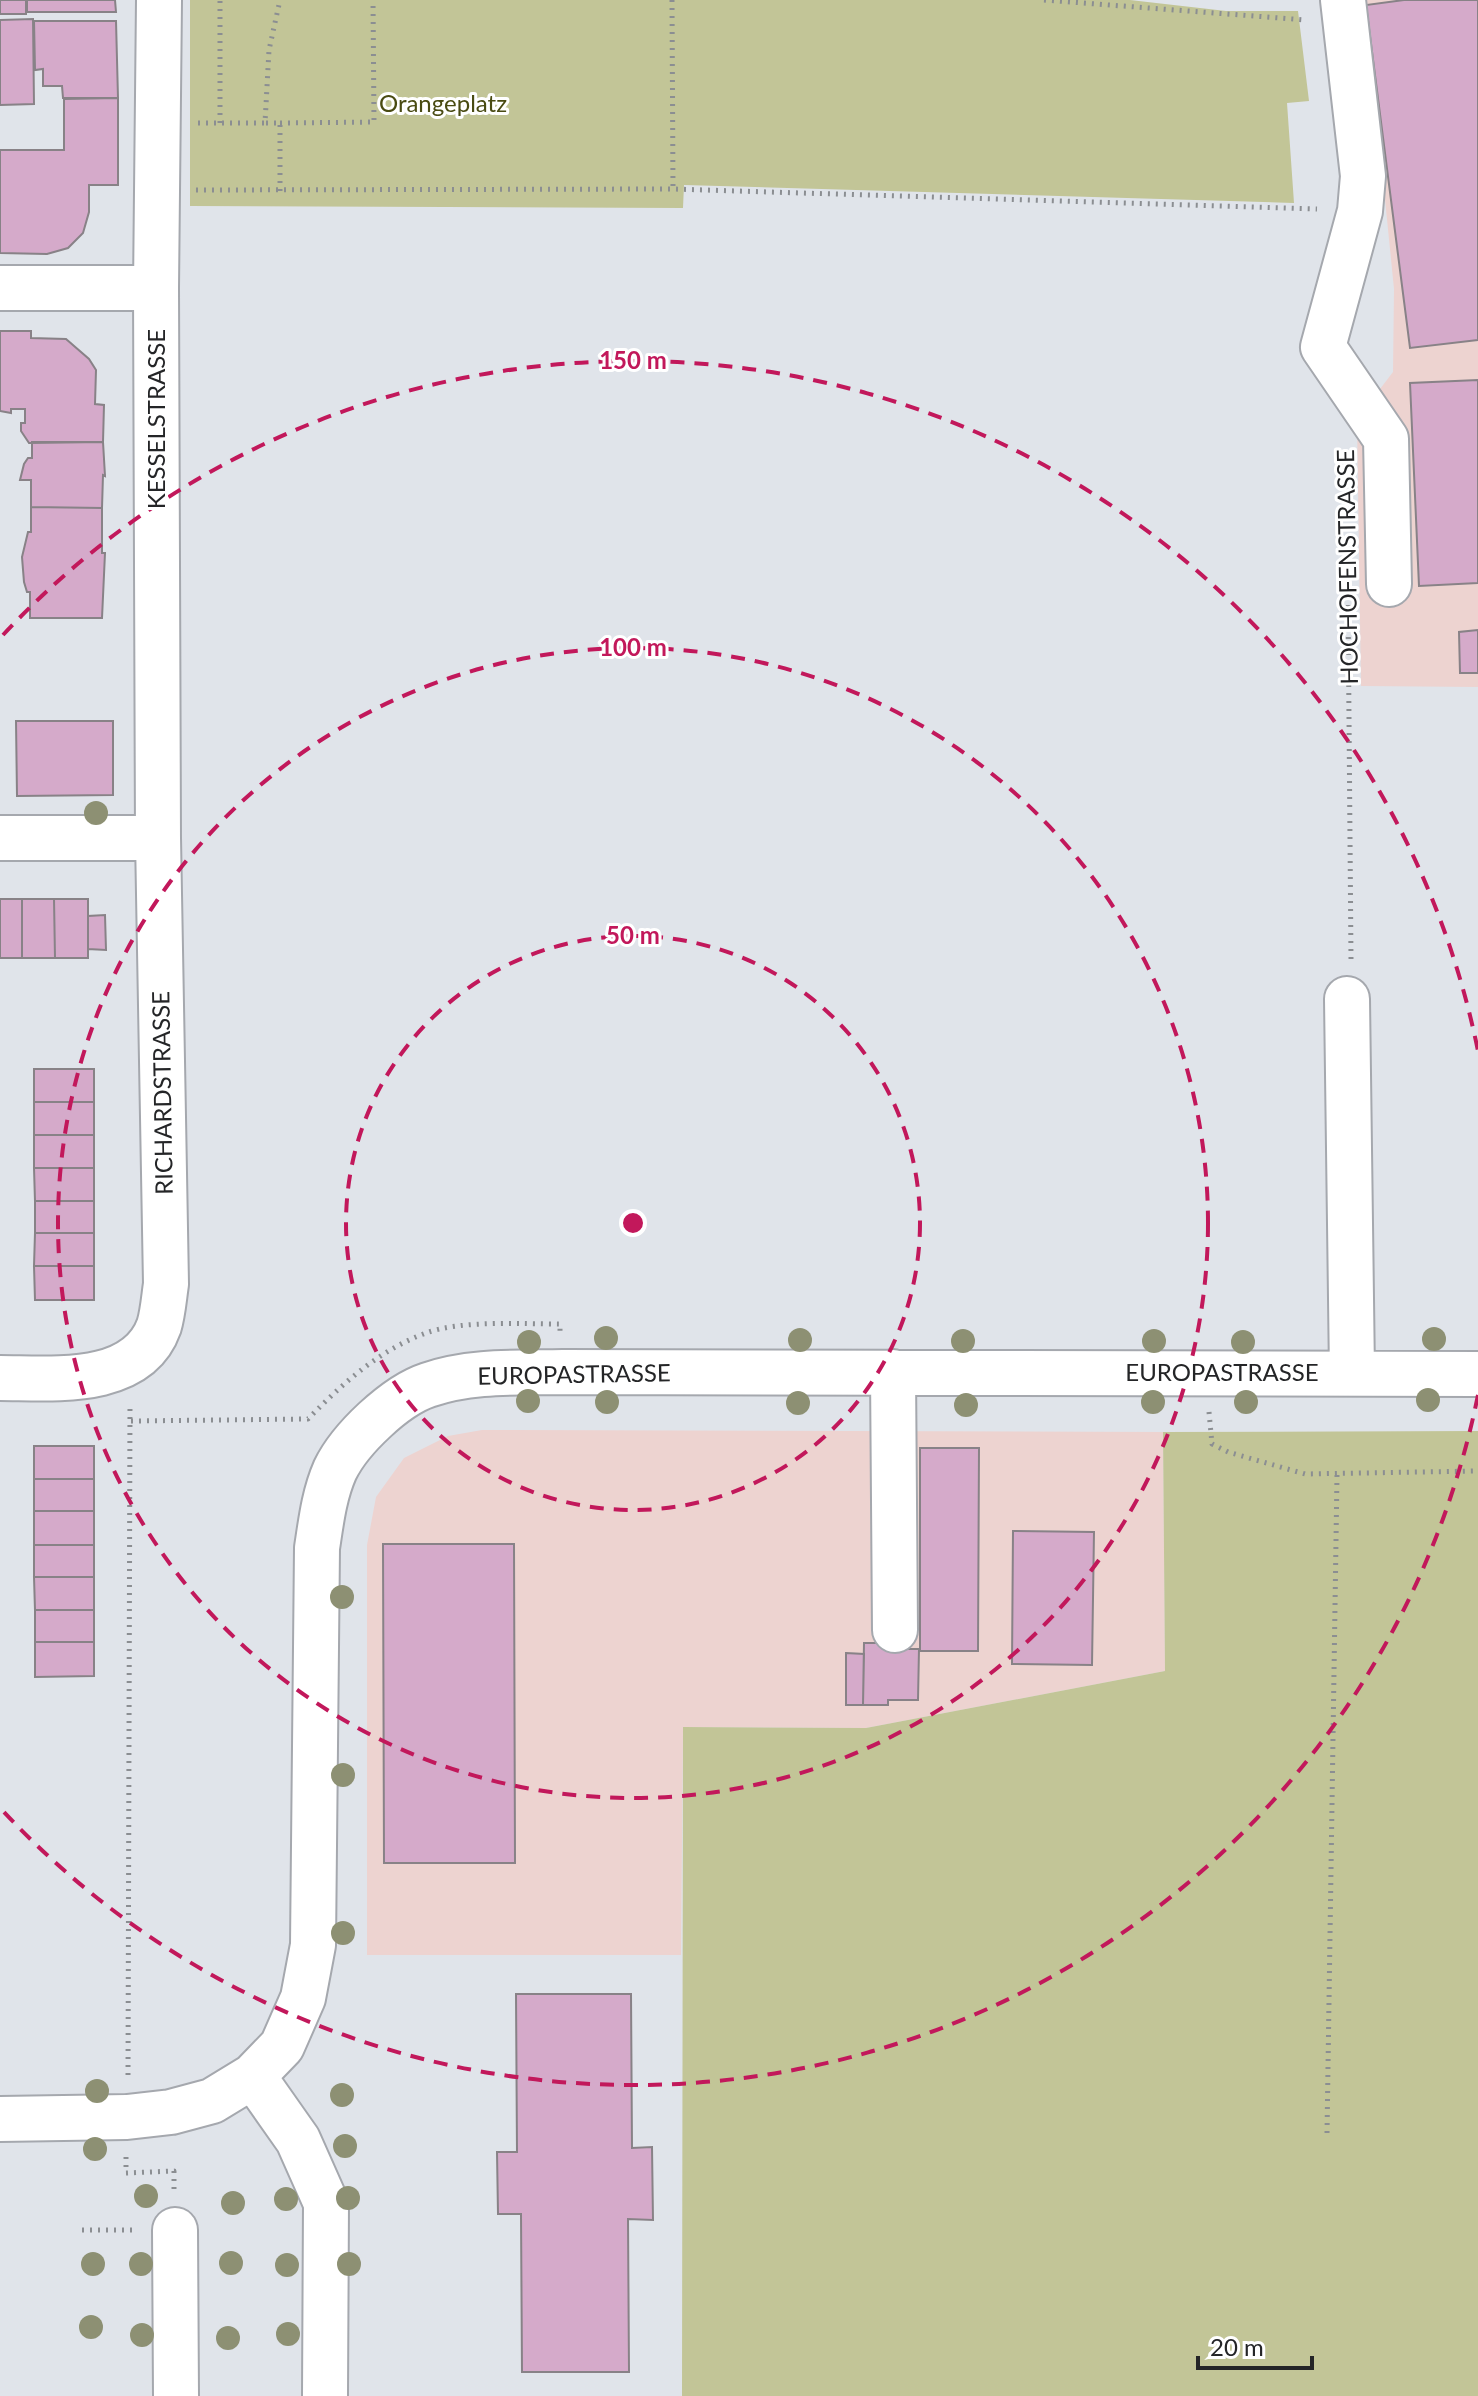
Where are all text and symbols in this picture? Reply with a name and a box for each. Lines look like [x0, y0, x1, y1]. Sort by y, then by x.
park label: Orangeplatz [379, 88, 507, 117]
street label: KESSELSTRASSE [141, 329, 170, 509]
text: 150 m [599, 345, 667, 374]
street label: HOCHOFENSTRASSE [1330, 449, 1363, 685]
text: 100 m [599, 632, 667, 661]
text: 50 m [606, 920, 660, 949]
street label: RICHARDSTRASSE [145, 991, 178, 1195]
centre of rings [619, 1209, 647, 1237]
street label: EUROPASTRASSE [477, 1357, 671, 1390]
street label: EUROPASTRASSE [1125, 1357, 1319, 1386]
scale bar [1198, 2320, 1312, 2370]
text: 20 m [1210, 2332, 1264, 2361]

